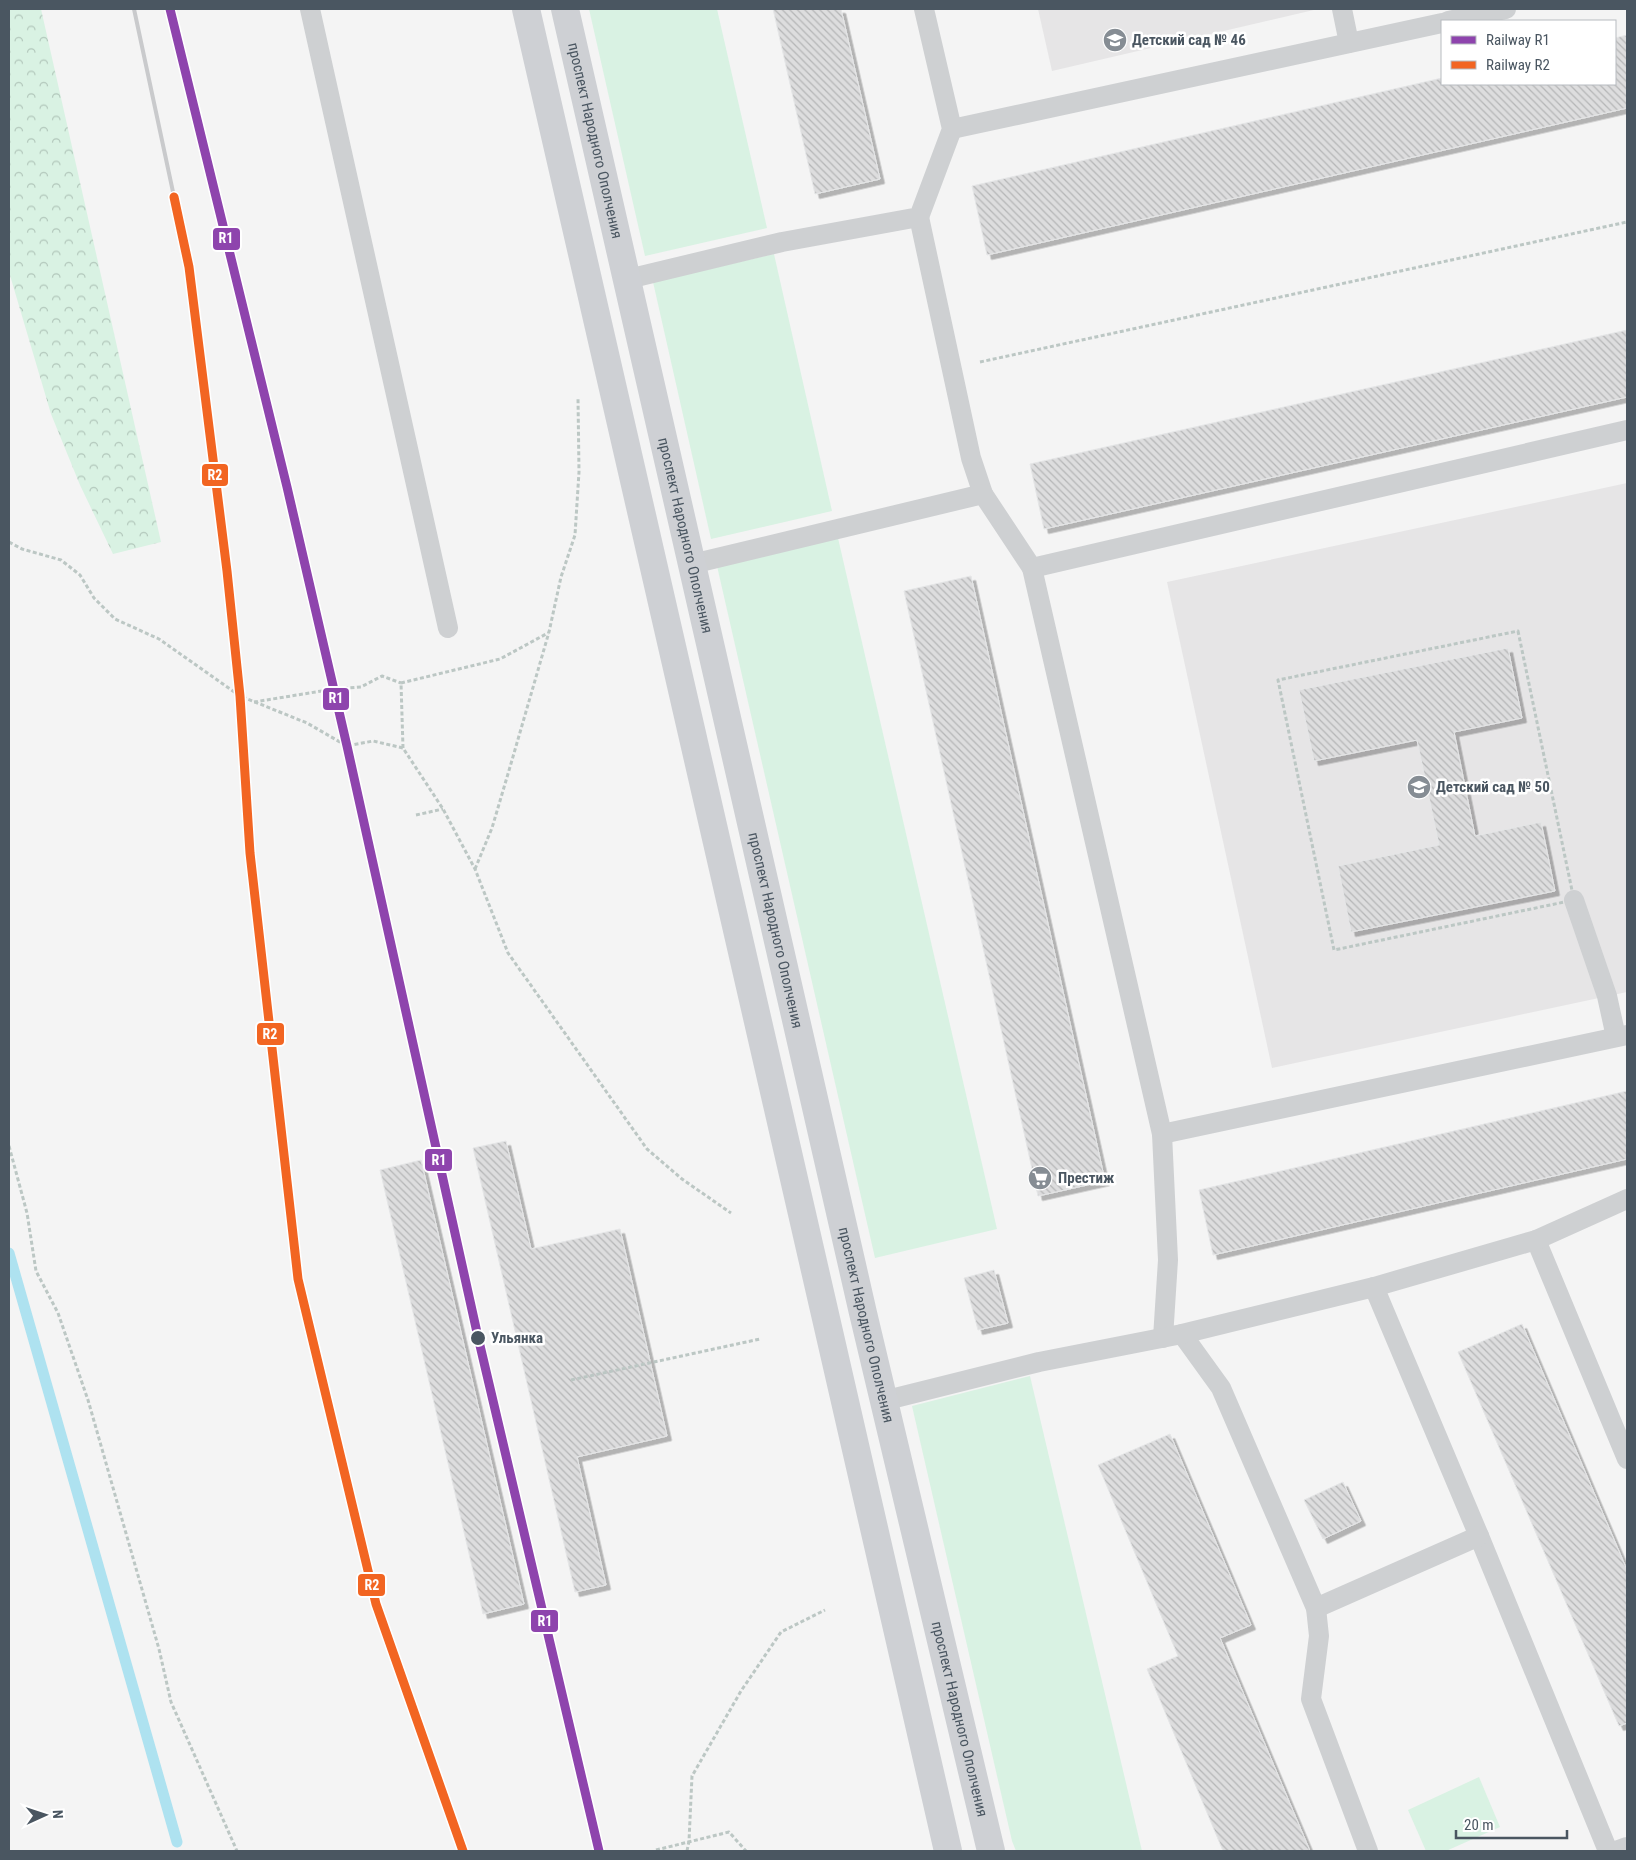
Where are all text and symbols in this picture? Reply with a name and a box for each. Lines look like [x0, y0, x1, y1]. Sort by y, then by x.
legend [1441, 20, 1616, 85]
school or university icon: Детский сад № 46 [1102, 27, 1128, 53]
place label: Детский сад № 46 [1132, 31, 1246, 49]
text: Railway R1 [1486, 31, 1550, 49]
street label: проспект Народного Ополчения [564, 41, 626, 240]
text: Railway R2 [1486, 56, 1550, 74]
line badge: R1 [212, 227, 241, 251]
text: R1 [219, 230, 233, 246]
street label: проспект Народного Ополчения [654, 436, 716, 635]
line badge: R2 [201, 463, 229, 487]
text: R2 [208, 467, 222, 483]
line badge: R1 [322, 687, 350, 711]
text: R1 [329, 690, 343, 706]
school or university icon: Детский сад № 50 [1406, 774, 1432, 800]
place label: Детский сад № 50 [1436, 778, 1550, 796]
street label: проспект Народного Ополчения [744, 831, 807, 1030]
line badge: R2 [256, 1022, 285, 1046]
text: R2 [263, 1026, 277, 1042]
line badge: R1 [424, 1148, 453, 1172]
text: R1 [432, 1152, 446, 1168]
supermarket icon: Престиж [1027, 1165, 1053, 1191]
place label: Престиж [1058, 1169, 1114, 1187]
street label: проспект Народного Ополчения [835, 1225, 898, 1425]
marker: Ульянка [469, 1329, 487, 1347]
place label: Ульянка [491, 1329, 543, 1347]
line badge: R2 [357, 1573, 386, 1597]
text: R2 [365, 1577, 379, 1593]
line badge: R1 [530, 1609, 559, 1633]
text: R1 [538, 1613, 552, 1629]
street label: проспект Народного Ополчения [928, 1620, 992, 1819]
north arrow [20, 1790, 70, 1840]
scale bar [1456, 1808, 1567, 1840]
text: N [50, 1810, 66, 1819]
text: 20 m [1464, 1816, 1494, 1834]

